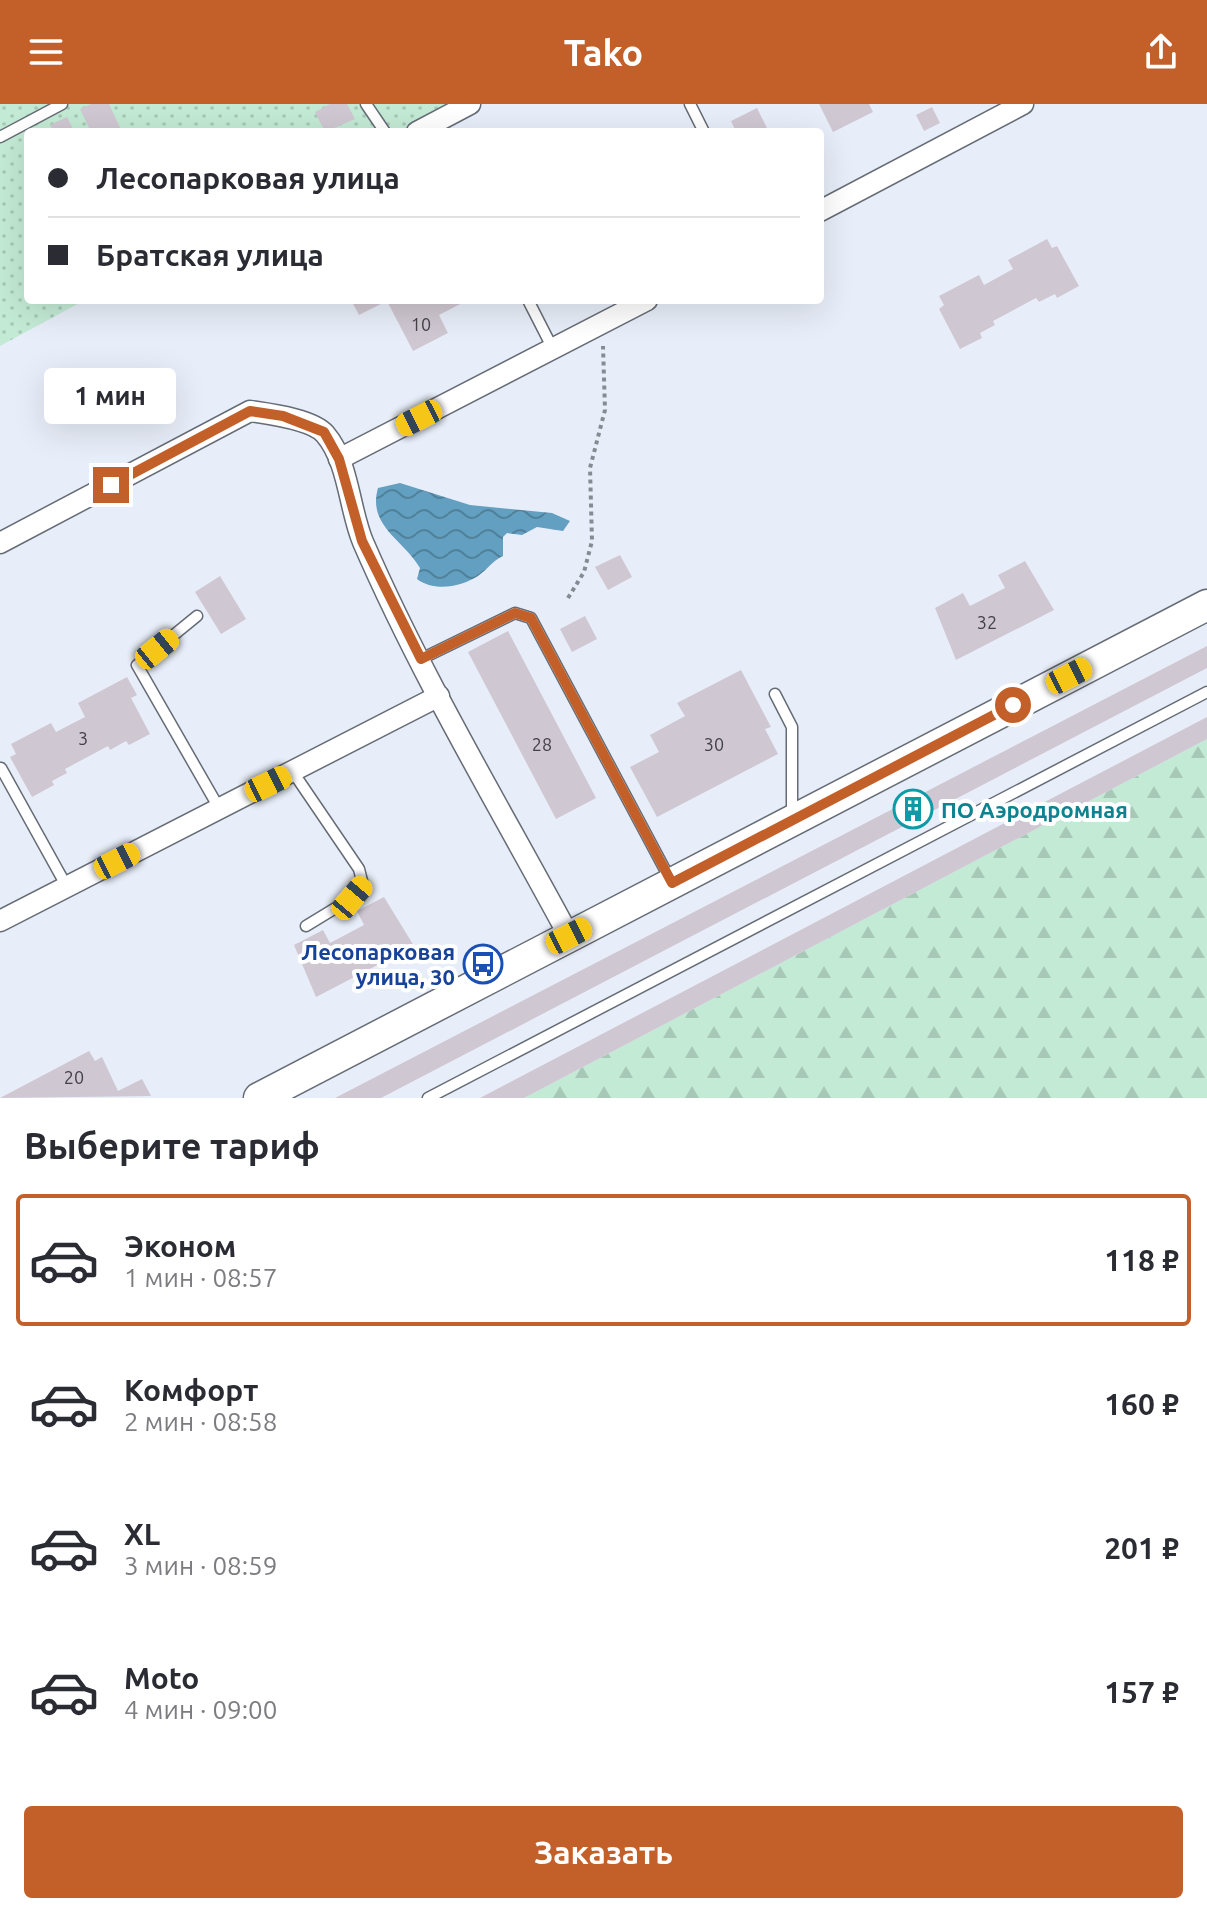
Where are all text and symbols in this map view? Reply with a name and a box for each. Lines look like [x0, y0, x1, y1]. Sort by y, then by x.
icon: menu [24, 30, 68, 74]
icon: share [1139, 30, 1183, 74]
text: Tako [564, 32, 643, 73]
text: Лесопарковая улица [96, 161, 400, 195]
text: Братская улица [96, 238, 324, 272]
house number: 10 [411, 314, 431, 334]
callout: 1 мин [45, 369, 177, 425]
text: 1 мин [74, 381, 146, 410]
car [392, 396, 446, 440]
route end [93, 467, 129, 503]
house number: 32 [977, 612, 997, 632]
car [131, 625, 183, 673]
car [1042, 654, 1096, 698]
route start [995, 687, 1031, 723]
house number: 3 [78, 728, 88, 748]
house number: 28 [532, 734, 552, 754]
house number: 30 [704, 734, 724, 754]
car [241, 763, 295, 805]
building icon: ПО Аэродромная [892, 788, 934, 830]
place label: ПО Аэродромная [941, 797, 1128, 822]
car [90, 839, 144, 883]
car [327, 872, 377, 924]
car [542, 914, 596, 958]
place label: Лесопарковая улица, 30 [301, 939, 455, 989]
bus stop icon: Лесопарковая улица, 30 [462, 943, 504, 985]
house number: 20 [64, 1067, 84, 1087]
text: Выберите тариф [24, 1125, 320, 1166]
icon: car [28, 1224, 100, 1296]
text: Эконом [124, 1229, 236, 1263]
text: 118 ₽ [1104, 1243, 1179, 1277]
text: 1 мин · 08:57 [124, 1263, 277, 1292]
icon: car [28, 1368, 100, 1440]
text: Комфорт [124, 1373, 258, 1407]
text: 160 ₽ [1104, 1387, 1179, 1421]
text: 2 мин · 08:58 [124, 1407, 277, 1436]
icon: car [28, 1512, 100, 1584]
text: XL [124, 1517, 160, 1551]
text: 201 ₽ [1104, 1531, 1179, 1565]
text: 3 мин · 08:59 [124, 1551, 277, 1580]
icon: car [28, 1656, 100, 1728]
text: Moto [124, 1661, 199, 1695]
text: 157 ₽ [1104, 1675, 1179, 1709]
text: 4 мин · 09:00 [124, 1695, 277, 1724]
button: Заказать [24, 1806, 1183, 1898]

